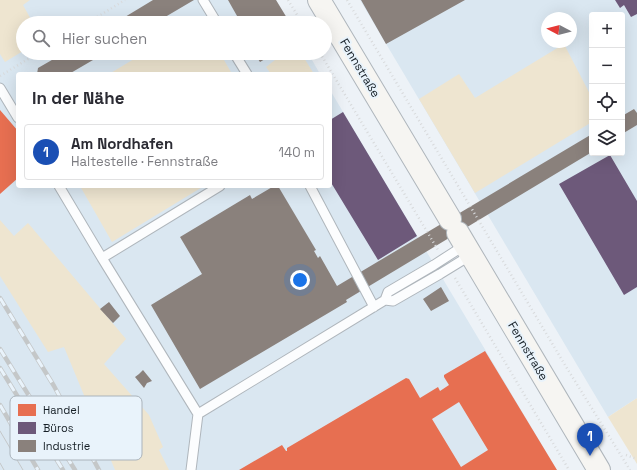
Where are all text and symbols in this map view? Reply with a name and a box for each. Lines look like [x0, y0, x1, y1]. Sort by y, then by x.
north arrow [541, 12, 577, 48]
map controls [589, 12, 625, 156]
button: + [589, 12, 625, 48]
search box [16, 16, 332, 60]
icon: search [30, 27, 52, 49]
text: Hier suchen [62, 29, 147, 48]
street label: Fennstraße [336, 36, 384, 100]
button: − [589, 48, 625, 84]
button: locate [589, 84, 625, 120]
text: In der Nähe [32, 87, 124, 109]
button: layers [589, 120, 625, 156]
text: Am Nordhafen [71, 134, 173, 153]
text: 1 [43, 144, 49, 161]
text: 140 m [279, 144, 315, 161]
text: Haltestelle · Fennstraße [71, 153, 218, 170]
your location [290, 270, 310, 290]
street label: Fennstraße [504, 319, 552, 383]
legend [10, 396, 142, 460]
text: Handel [43, 403, 80, 417]
text: Büros [43, 421, 74, 435]
pin: 1 [577, 423, 603, 456]
text: Industrie [43, 439, 90, 453]

